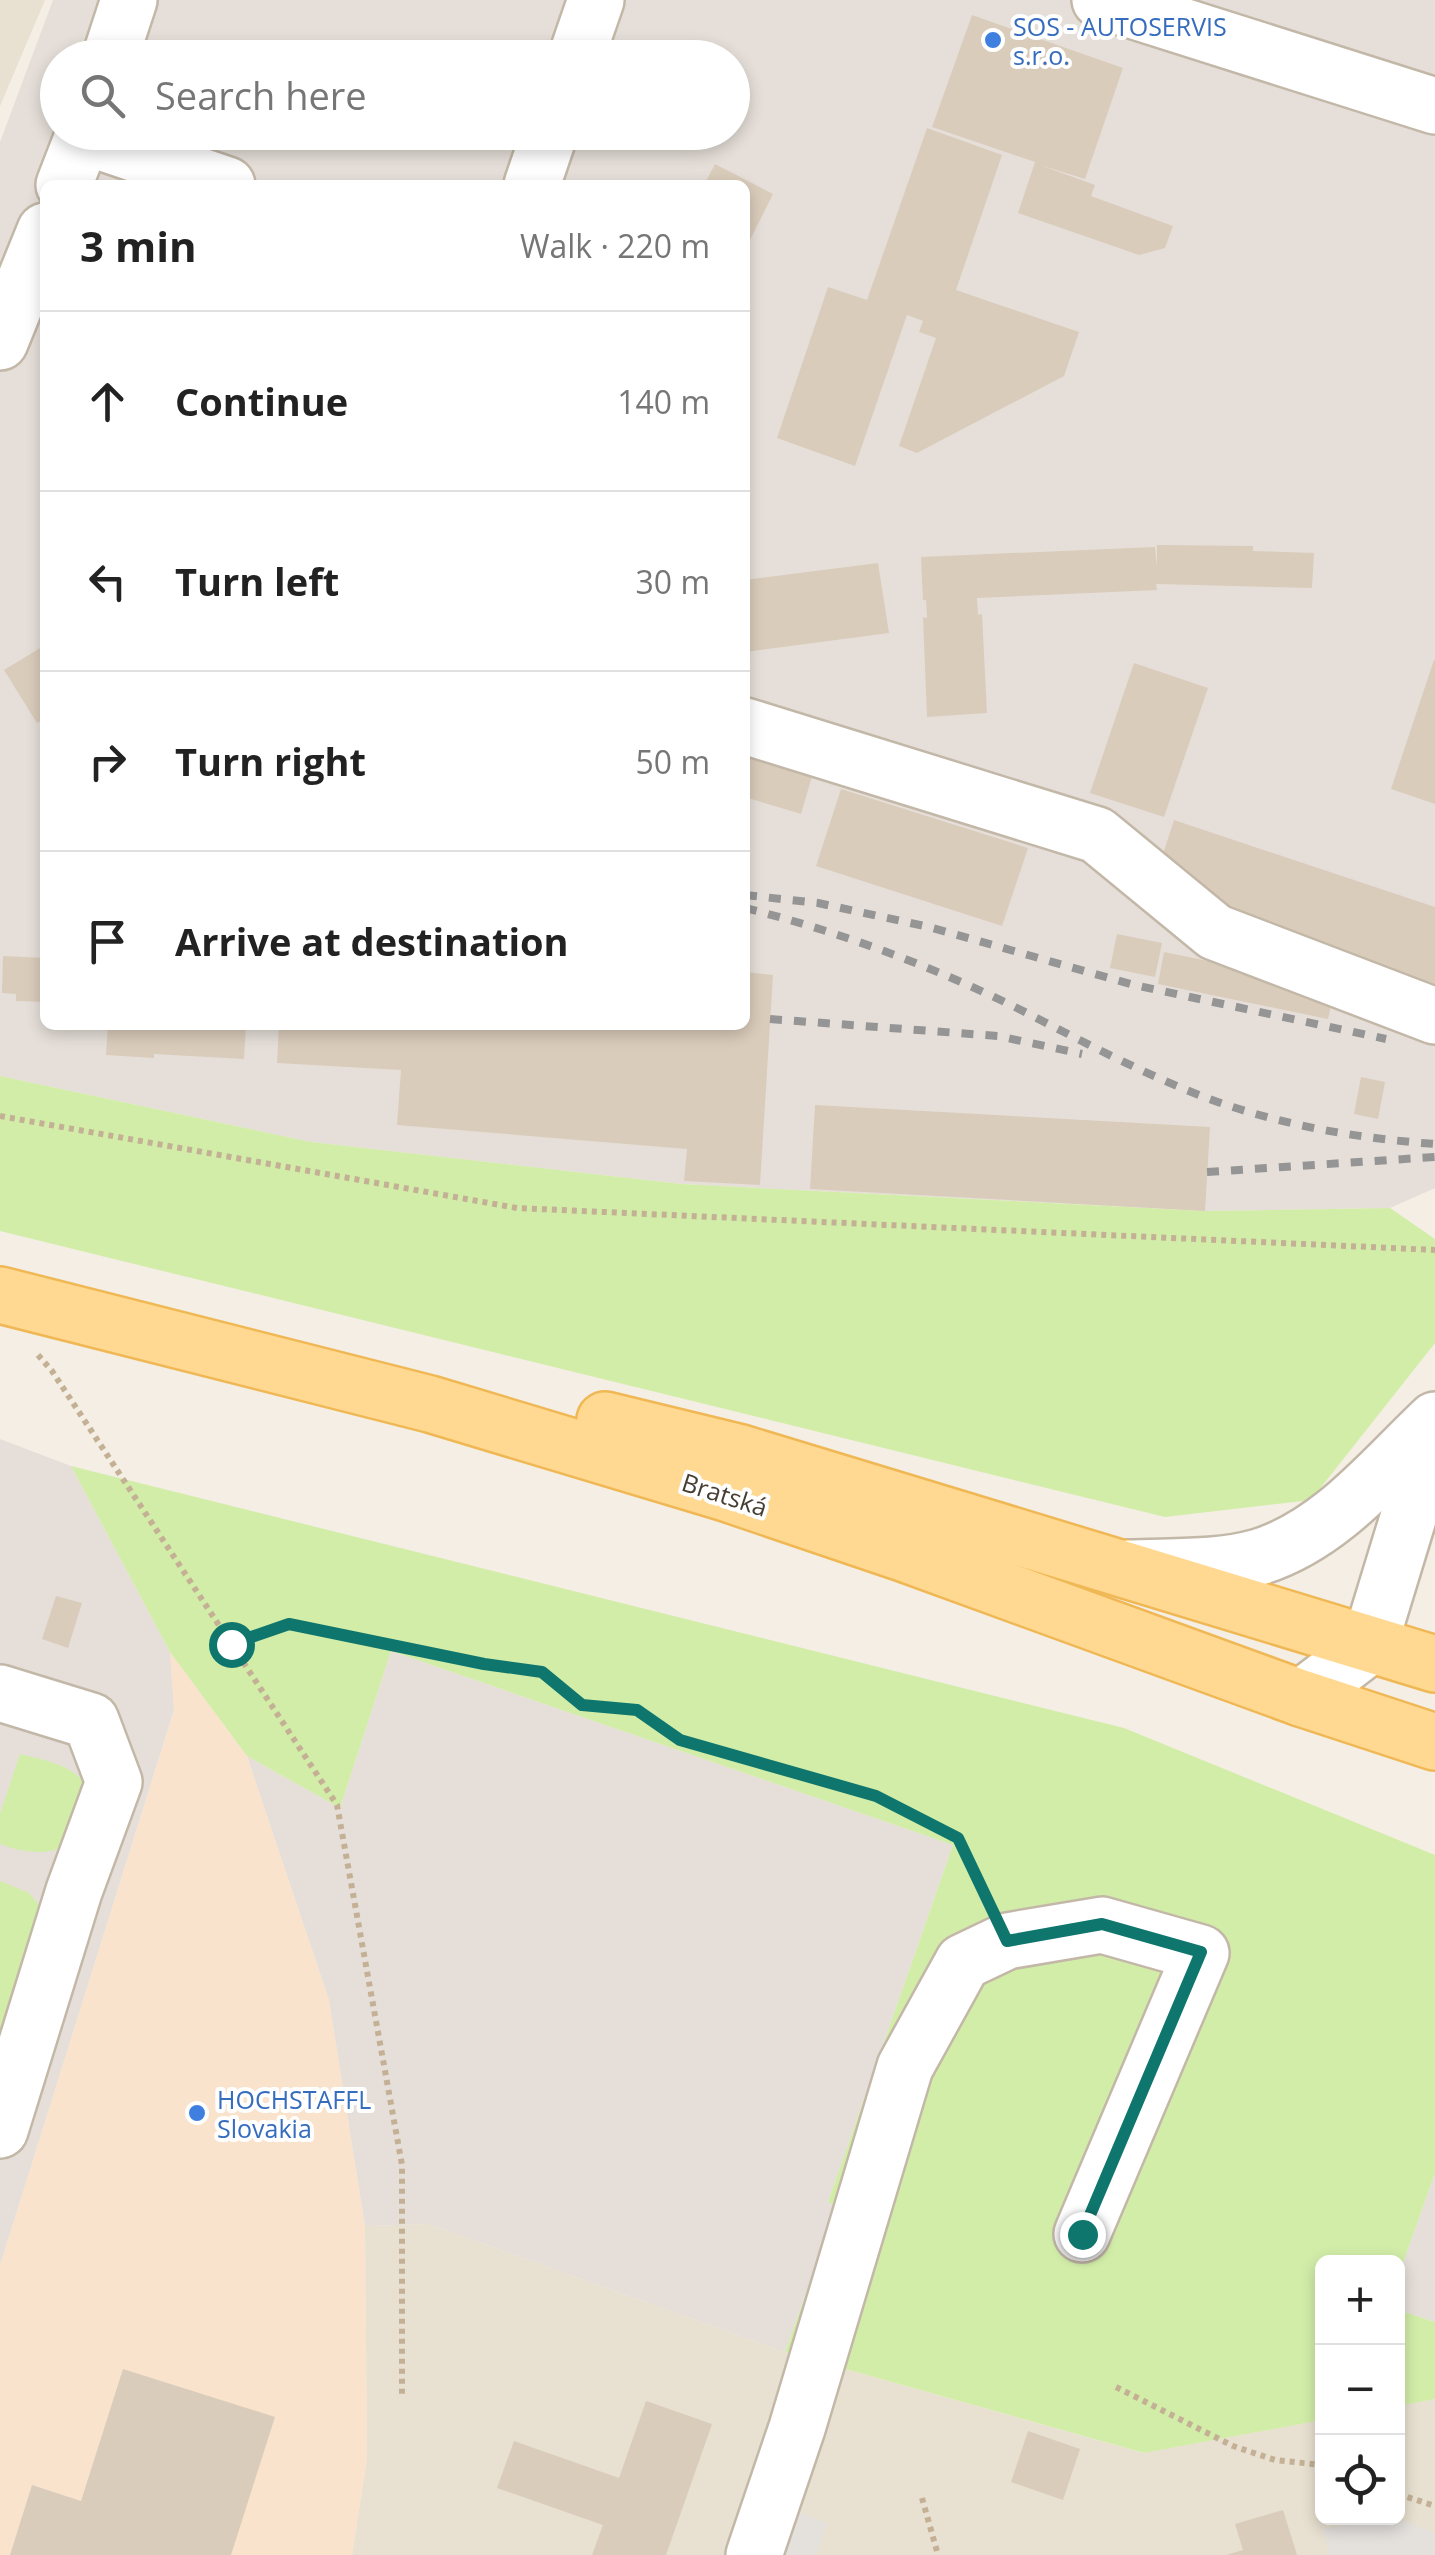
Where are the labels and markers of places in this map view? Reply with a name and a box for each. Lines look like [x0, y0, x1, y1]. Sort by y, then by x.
place label: SOS - AUTOSERVIS s.r.o. [1013, 9, 1227, 72]
marker: SOS - AUTOSERVIS s.r.o. [982, 29, 1004, 51]
place label: HOCHSTAFFL Slovakia [217, 2082, 371, 2145]
marker: HOCHSTAFFL Slovakia [186, 2102, 208, 2124]

